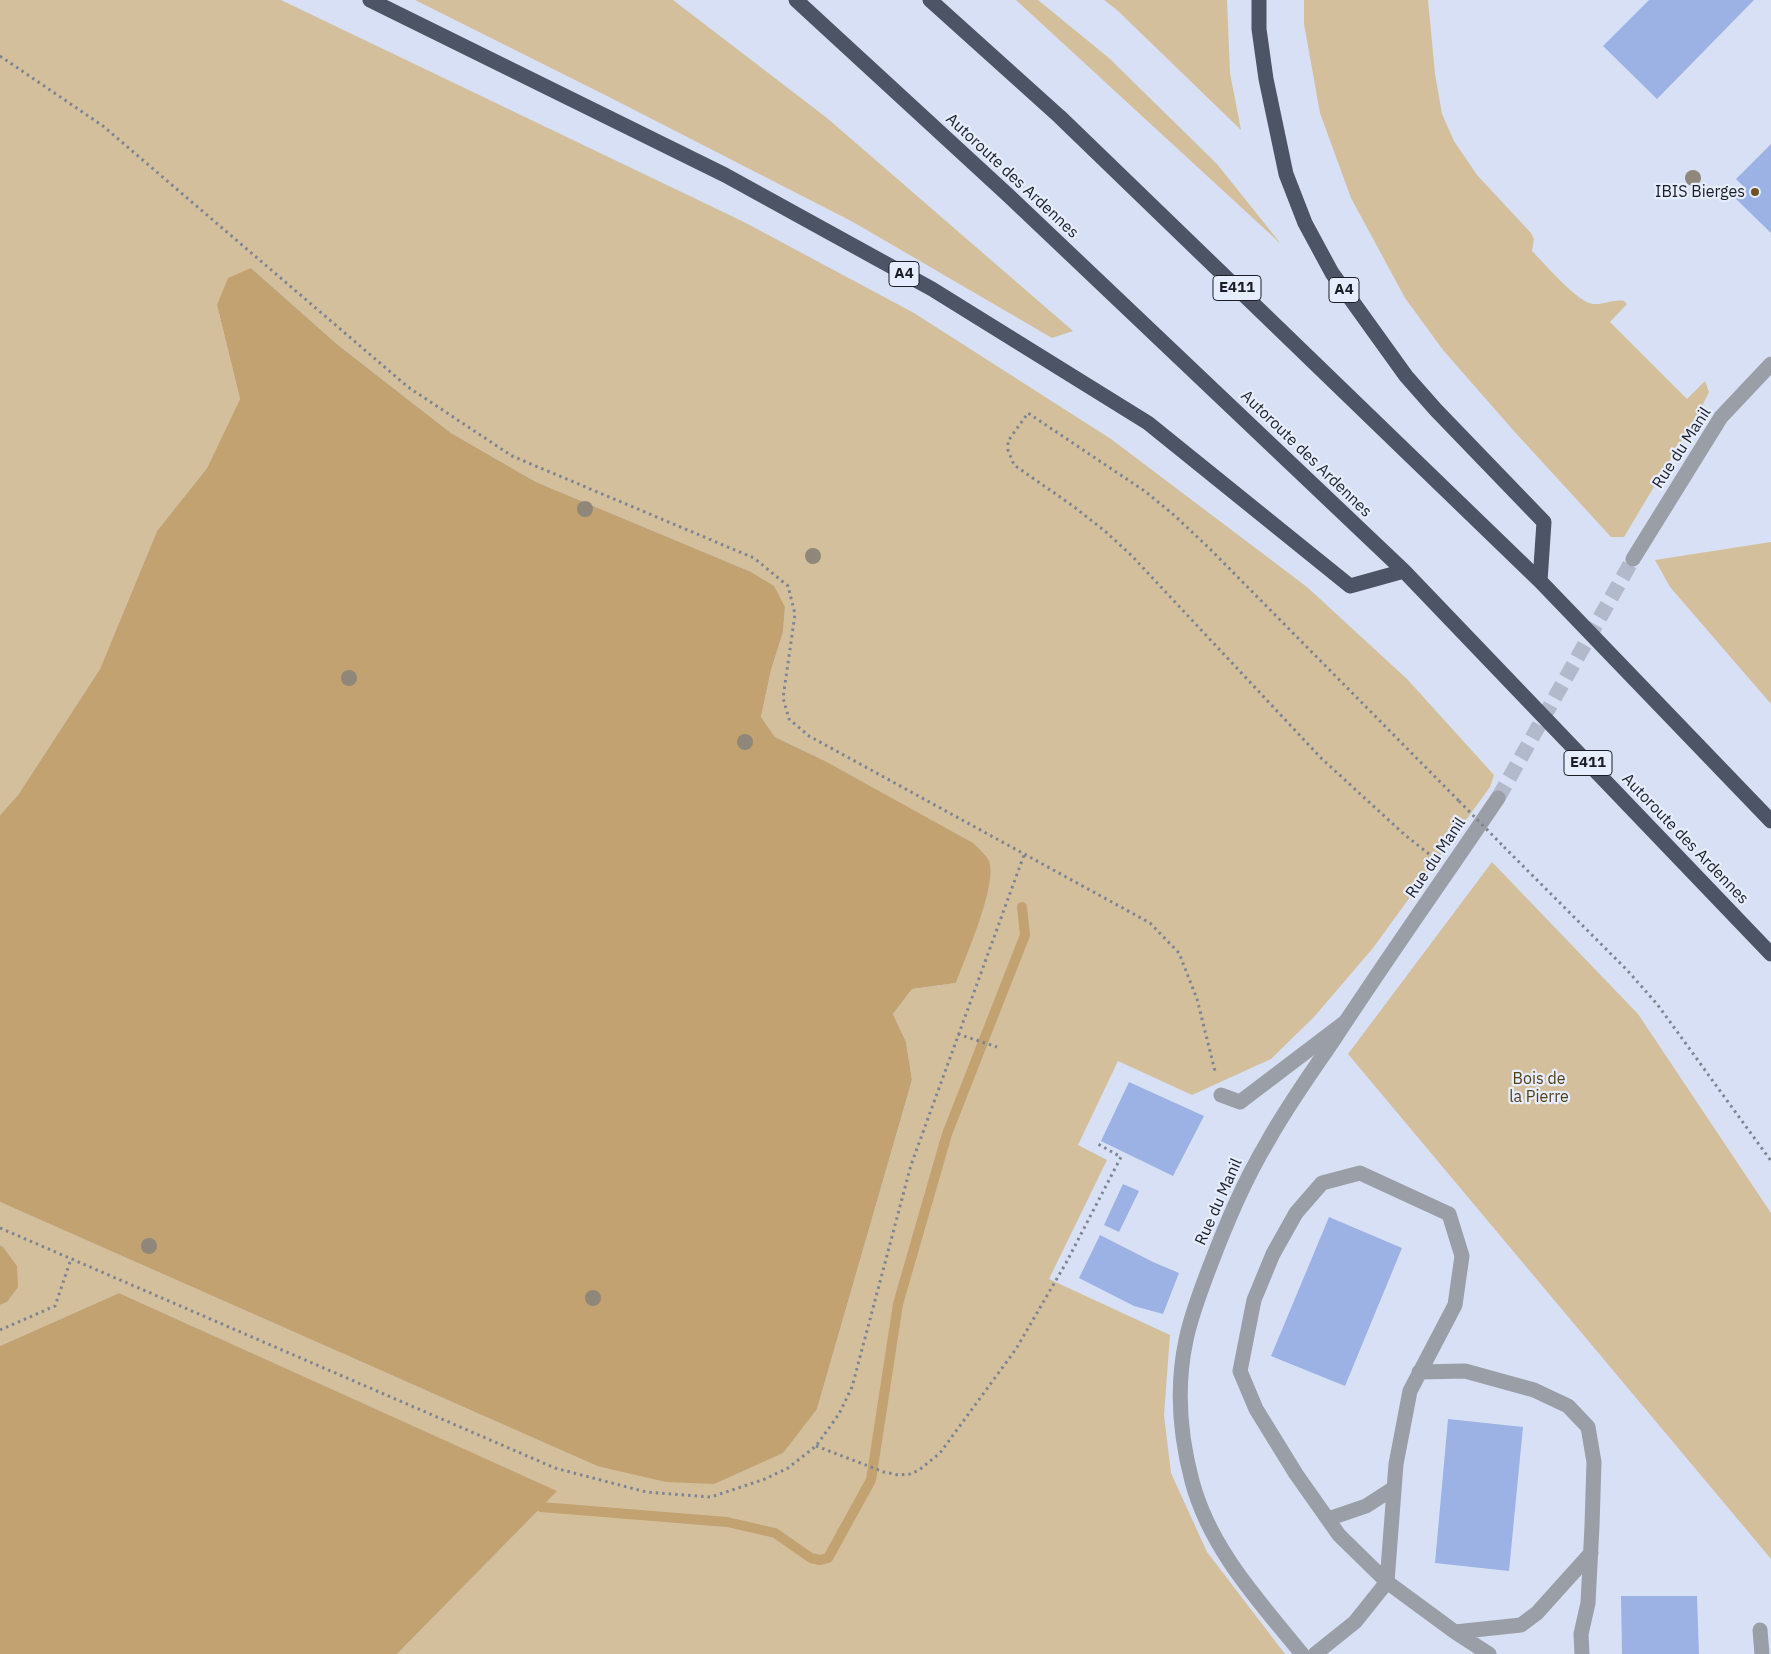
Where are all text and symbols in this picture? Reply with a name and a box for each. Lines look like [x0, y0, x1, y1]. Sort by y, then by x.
street label: Autoroute des Ardennes [942, 110, 1082, 242]
place label: IBIS Bierges [1655, 182, 1745, 202]
marker: IBIS Bierges [1749, 186, 1761, 198]
road number: A4 [889, 262, 919, 286]
road number: E411 [1213, 276, 1261, 300]
road number: A4 [1329, 278, 1359, 302]
street label: Autoroute des Ardennes [1237, 387, 1375, 521]
street label: Rue du Manil [1649, 404, 1715, 492]
road number: E411 [1564, 750, 1612, 776]
street label: Autoroute des Ardennes [1618, 770, 1752, 908]
street label: Rue du Manil [1402, 814, 1470, 902]
park label: Bois de la Pierre [1509, 1069, 1569, 1107]
street label: Rue du Manil [1191, 1156, 1247, 1248]

